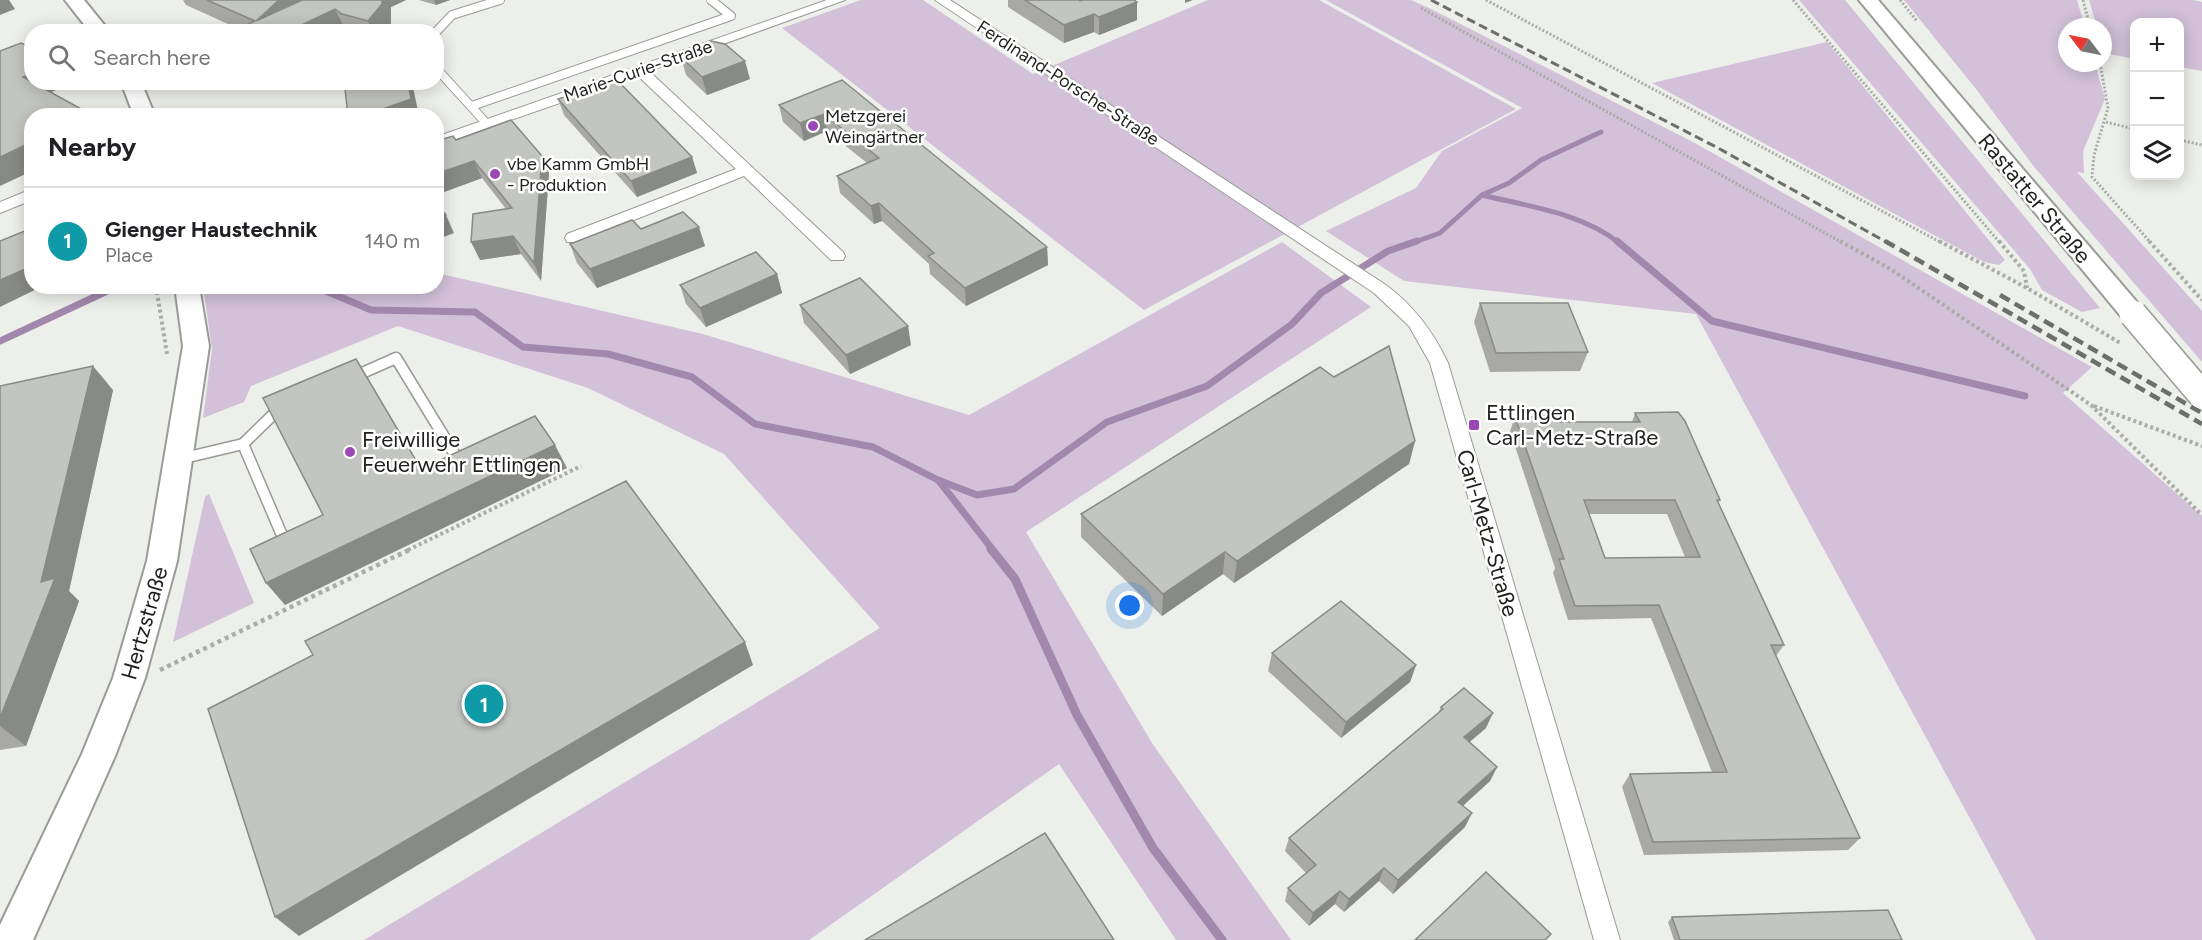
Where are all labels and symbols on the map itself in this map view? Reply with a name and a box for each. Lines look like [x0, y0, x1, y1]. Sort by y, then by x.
street label: Ferdinand-Porsche-Straße [973, 16, 1163, 150]
north arrow [2058, 18, 2112, 72]
street label: Marie-Curie-Straße [561, 35, 715, 107]
place label: Metzgerei Weingärtner [825, 105, 924, 148]
marker: Metzgerei Weingärtner [806, 119, 820, 133]
street label: Rastatter Straße [1973, 128, 2097, 269]
place label: vbe Kamm GmbH - Produktion [507, 153, 649, 196]
marker: vbe Kamm GmbH - Produktion [488, 167, 502, 181]
place label: Ettlingen Carl-Metz-Straße [1486, 399, 1658, 451]
marker: Ettlingen Carl-Metz-Straße [1467, 418, 1481, 432]
place label: Freiwillige Feuerwehr Ettlingen [362, 426, 561, 478]
marker: Freiwillige Feuerwehr Ettlingen [343, 445, 357, 459]
street label: Carl-Metz-Straße [1451, 447, 1524, 620]
street label: Hertzstraße [115, 563, 174, 683]
your location [1115, 591, 1144, 620]
pin: 1 [464, 682, 504, 726]

